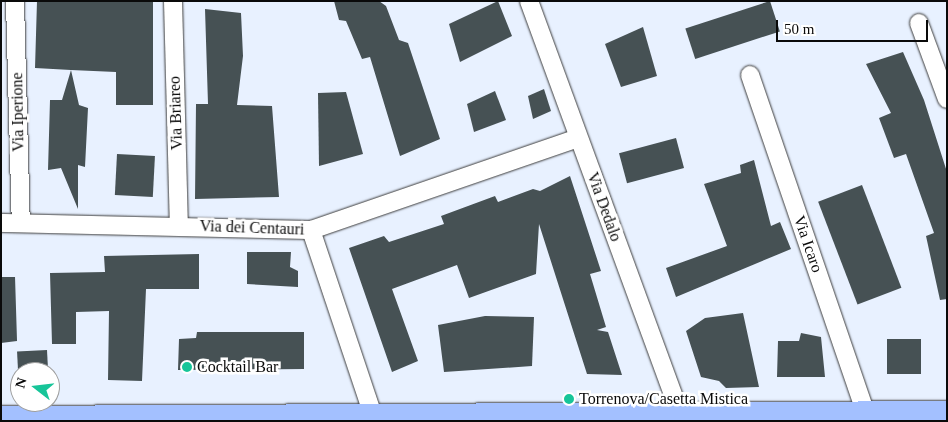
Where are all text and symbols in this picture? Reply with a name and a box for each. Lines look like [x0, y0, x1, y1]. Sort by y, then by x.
scale bar [778, 10, 930, 42]
text: 50 m [784, 21, 814, 37]
street label: Via Iperione [8, 72, 28, 152]
street label: Via Briareo [165, 76, 187, 150]
street label: Via Dedalo [583, 170, 625, 244]
street label: Via Icaro [789, 213, 827, 275]
street label: Via dei Centauri [199, 217, 305, 239]
place label: Cocktail Bar [197, 357, 278, 377]
marker: Cocktail Bar [181, 361, 193, 373]
north arrow [10, 362, 60, 412]
text: N [12, 376, 30, 390]
place label: Torrenova/Casetta Mistica [579, 389, 748, 409]
marker: Torrenova/Casetta Mistica [563, 393, 575, 405]

